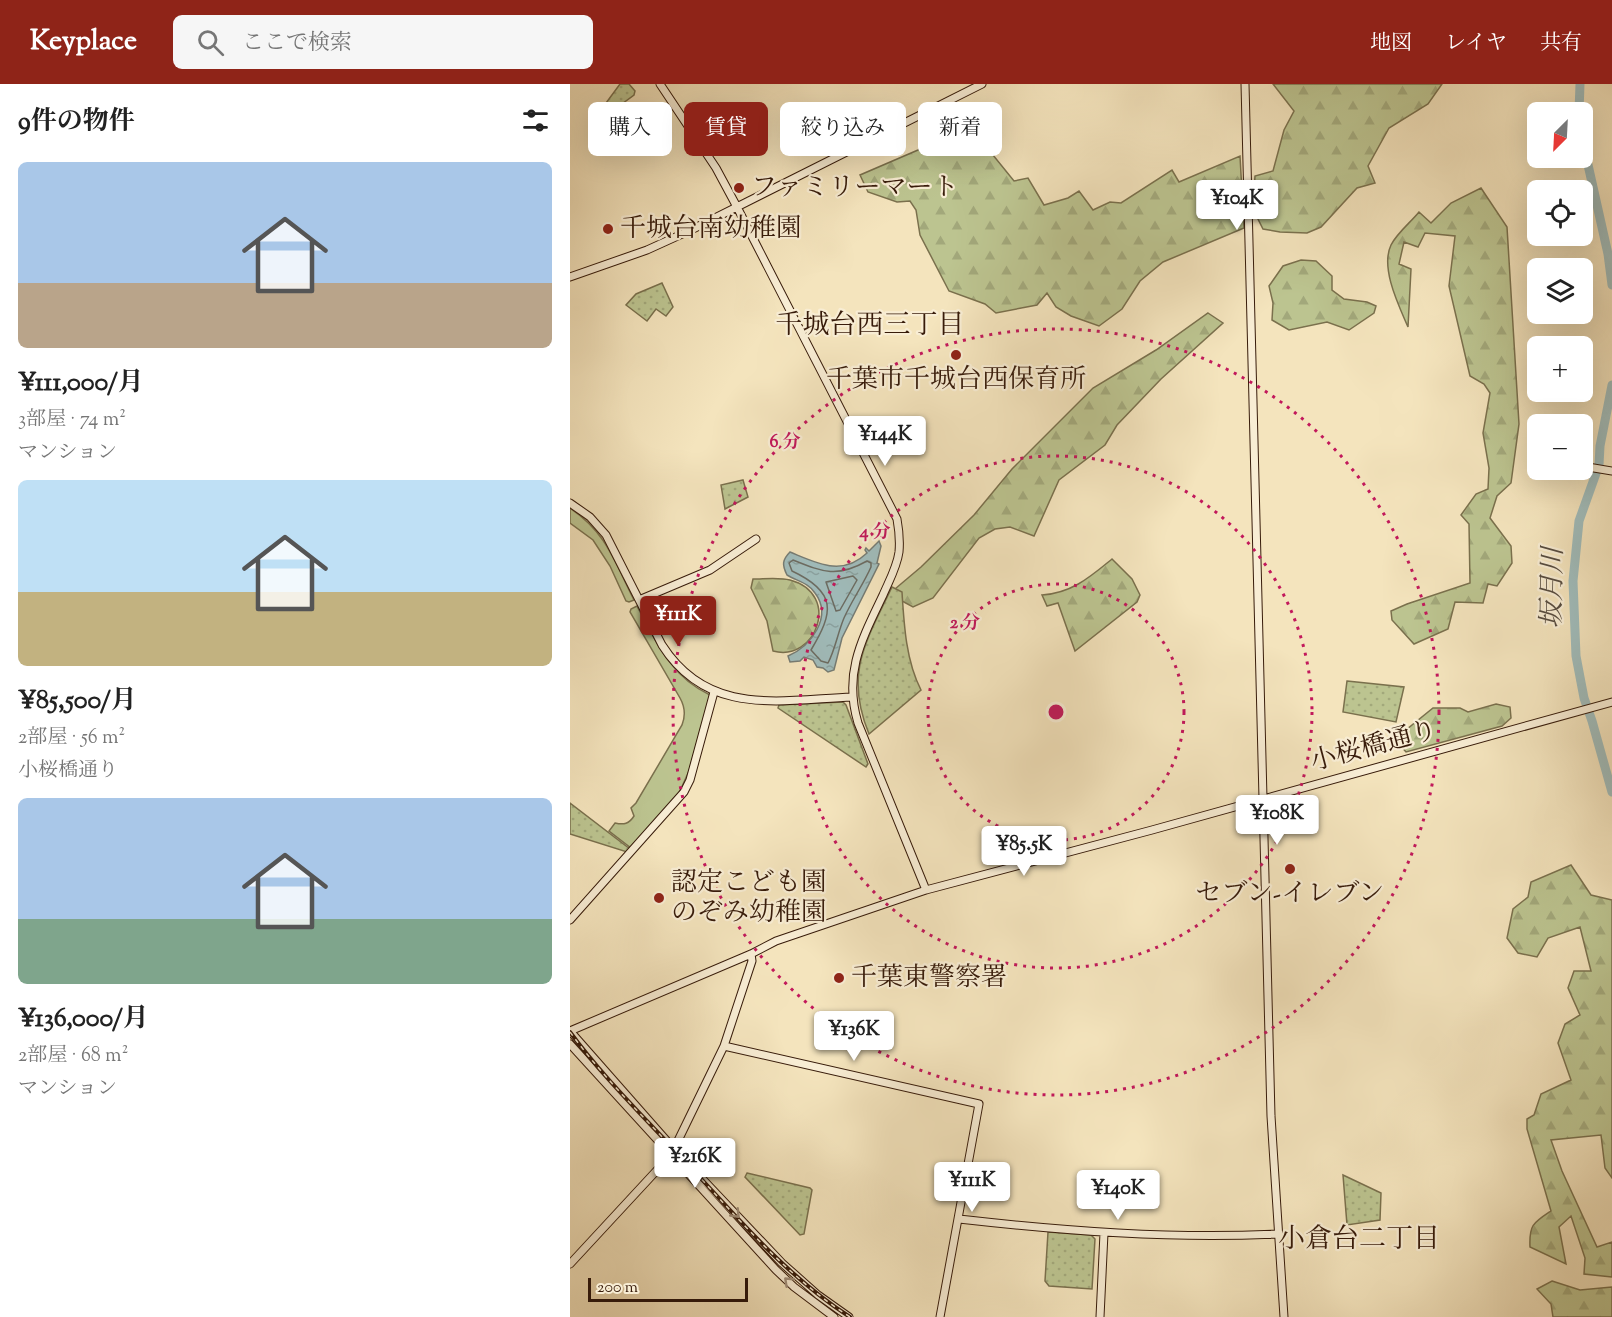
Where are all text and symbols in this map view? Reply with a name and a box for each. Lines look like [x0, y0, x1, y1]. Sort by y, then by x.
search box [173, 15, 593, 69]
text: Keyplace [30, 22, 137, 62]
icon: search [194, 26, 227, 59]
text: ここで検索 [242, 28, 352, 60]
text: 地図 [1370, 29, 1412, 59]
text: レイヤ [1445, 29, 1507, 59]
text: 共有 [1540, 29, 1582, 59]
chip: 購入 [588, 102, 672, 156]
chip: 賃貸 [684, 102, 768, 156]
chip: 絞り込み [780, 102, 906, 156]
chip: 新着 [918, 102, 1002, 156]
north arrow [1527, 102, 1593, 168]
map controls [1527, 102, 1593, 480]
text: 9件の物件 [18, 104, 135, 141]
icon: filters [519, 104, 552, 137]
place label: ファミリーマート [751, 170, 958, 207]
pin: ¥104K [1195, 180, 1279, 231]
button: locate [1527, 180, 1593, 246]
marker: ファミリーマート [732, 181, 746, 195]
text: ¥104K [1210, 185, 1264, 214]
icon: home [231, 201, 339, 309]
place label: 千城台南幼稚園 [620, 211, 802, 248]
marker: 千城台南幼稚園 [601, 222, 615, 236]
button: layers [1527, 258, 1593, 324]
district label: 千城台西三丁目 [776, 307, 965, 346]
button: + [1527, 336, 1593, 402]
marker: 千葉市千城台西保育所 [949, 348, 963, 362]
place label: 千葉市千城台西保育所 [826, 362, 1086, 399]
text: ¥111,000/月 [18, 365, 144, 402]
text: 3部屋 · 74 m² [18, 406, 126, 435]
button: − [1527, 414, 1593, 480]
pin: ¥144K [843, 416, 927, 467]
text: ¥144K [858, 421, 912, 450]
text: 6 分 [770, 430, 800, 456]
text: マンション [18, 439, 117, 468]
icon: home [231, 519, 339, 627]
text: 4 分 [859, 520, 890, 546]
water label: 坂月川 [1534, 544, 1574, 629]
pin: ¥111K [636, 596, 720, 647]
text: ¥111K [654, 601, 702, 630]
text: 2 分 [950, 611, 980, 637]
text: ¥85,500/月 [18, 683, 137, 720]
centre of rings [1046, 702, 1066, 722]
street label: 小桜橋通り [1306, 712, 1442, 782]
text: 2部屋 · 56 m² [18, 724, 125, 753]
text: 小桜橋通り [18, 757, 118, 786]
pin: ¥108K [1235, 795, 1319, 846]
text: ¥108K [1250, 800, 1304, 829]
pin: ¥85.5K [975, 826, 1073, 877]
text: ¥85.5K [995, 831, 1053, 860]
icon: home [231, 837, 339, 945]
marker: セブン-イレブン [1283, 862, 1297, 876]
place label: 認定こども園 のぞみ幼稚園 [671, 865, 827, 932]
place label: セブン-イレブン [1196, 876, 1384, 913]
marker: 認定こども園 のぞみ幼稚園 [652, 891, 666, 905]
place label: 千葉東警察署 [851, 960, 1007, 997]
marker: 千葉東警察署 [832, 971, 846, 985]
text: ¥136,000/月 [18, 1001, 149, 1038]
pin: ¥136K [812, 1011, 896, 1062]
text: ¥136K [828, 1016, 880, 1045]
text: 2部屋 · 68 m² [18, 1042, 128, 1071]
text: マンション [18, 1075, 117, 1104]
pin: ¥216K [653, 1138, 737, 1189]
text: ¥216K [668, 1143, 722, 1172]
pin: ¥111K [930, 1162, 1014, 1213]
text: ¥111K [948, 1167, 996, 1196]
pin: ¥140K [1076, 1170, 1160, 1221]
text: ¥140K [1091, 1175, 1145, 1204]
one-way arrow [729, 1208, 740, 1218]
district label: 小倉台二丁目 [1278, 1221, 1440, 1260]
scale bar [588, 1275, 748, 1302]
text: 200 m [597, 1277, 638, 1300]
one-way arrow [784, 1277, 795, 1288]

